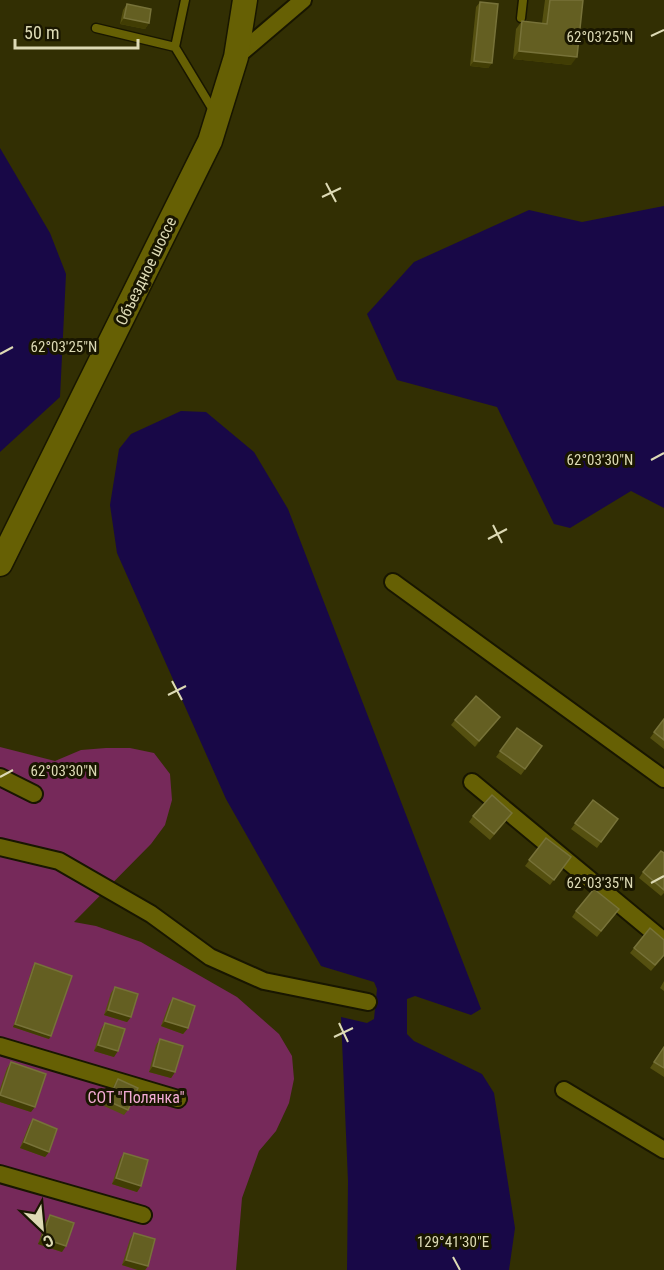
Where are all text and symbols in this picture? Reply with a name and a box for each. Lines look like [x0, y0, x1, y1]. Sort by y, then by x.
scale bar [15, 12, 138, 50]
text: 50 m [24, 22, 59, 43]
text: 62°03'25"N [567, 28, 633, 46]
street label: Объездное шоссе [112, 214, 180, 328]
text: 62°03'25"N [31, 338, 97, 356]
text: 62°03'30"N [567, 451, 633, 469]
text: 62°03'30"N [31, 762, 97, 780]
text: 62°03'35"N [567, 874, 633, 892]
park label: СОТ "Полянка" [87, 1088, 185, 1107]
north arrow [12, 1198, 72, 1258]
text: С [40, 1230, 57, 1252]
text: 129°41'30"E [417, 1233, 489, 1251]

